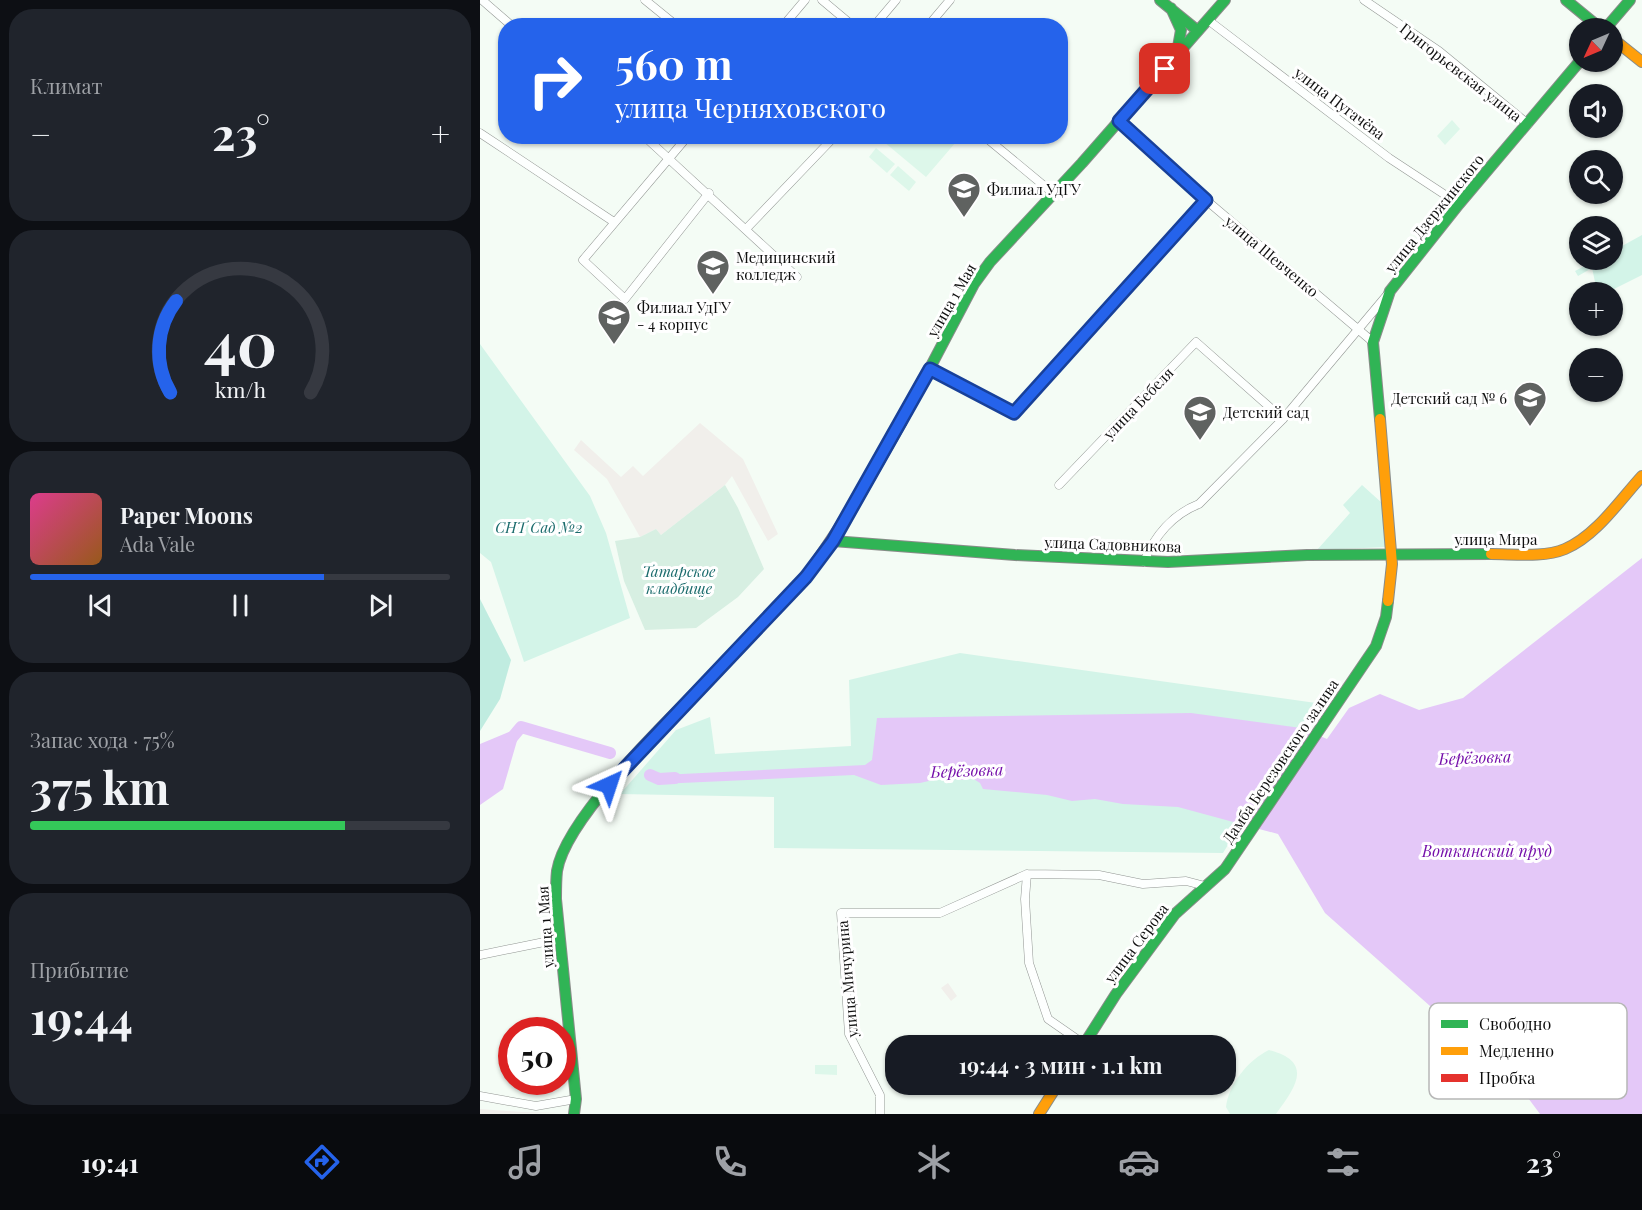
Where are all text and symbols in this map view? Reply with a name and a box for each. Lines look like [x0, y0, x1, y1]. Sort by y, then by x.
street label: Григорьевская улица [1396, 18, 1526, 126]
north arrow [1569, 18, 1623, 72]
map controls [1569, 18, 1623, 402]
text: 560 m [615, 35, 733, 91]
icon: right [516, 42, 594, 120]
pin [1139, 43, 1190, 94]
icon: arrive [1148, 52, 1181, 85]
street label: улица Пугачёва [1290, 62, 1390, 144]
text: Климат [30, 72, 103, 99]
button: sound [1569, 84, 1623, 138]
text: улица Черняховского [615, 89, 886, 125]
text: 23° [212, 102, 270, 162]
text: − [30, 111, 51, 155]
text: + [431, 111, 450, 155]
street label: улица Дзержинского [1379, 150, 1488, 277]
button: search [1569, 150, 1623, 204]
school or university icon: Филиал УдГУ [946, 171, 982, 218]
place label: Филиал УдГУ [987, 179, 1081, 199]
street label: улица Шевченко [1220, 210, 1323, 301]
button: layers [1569, 216, 1623, 270]
place label: Медицинский колледж [736, 247, 836, 284]
school or university icon: Медицинский колледж [695, 248, 731, 295]
street label: улица 1 Мая [921, 259, 980, 341]
button: + [1569, 282, 1623, 336]
place label: Филиал УдГУ - 4 корпус [637, 297, 731, 334]
school or university icon: Филиал УдГУ - 4 корпус [596, 298, 632, 345]
text: 40 [203, 299, 277, 383]
button: − [1569, 348, 1623, 402]
street label: улица Бебеля [1098, 363, 1177, 444]
text: km/h [214, 375, 266, 403]
school or university icon: Детский сад № 6 [1512, 380, 1548, 427]
place label: Детский сад № 6 [1391, 388, 1507, 408]
school or university icon: Детский сад [1182, 394, 1218, 441]
place label: Детский сад [1223, 402, 1309, 422]
text: Paper Moons [120, 500, 253, 530]
park label: СНТ Сад №2 [495, 517, 583, 537]
street label: улица Мира [1454, 529, 1538, 549]
text: Ada Vale [120, 530, 195, 557]
street label: улица Садовникова [1043, 532, 1182, 556]
park label: Татарское кладбище [642, 561, 716, 598]
icon: previous [84, 589, 117, 622]
icon: pause [224, 589, 257, 622]
icon: next [364, 589, 397, 622]
street label: Дамба Березовского залива [1217, 675, 1343, 847]
text: Запас хода · 75% [30, 726, 175, 753]
water label: Берёзовка [1437, 745, 1512, 769]
position arrow [577, 753, 641, 817]
text: 375 km [30, 756, 169, 816]
water label: Берёзовка [929, 758, 1004, 782]
water label: Воткинский пруд [1421, 840, 1552, 861]
street label: улица 1 Мая [532, 885, 558, 970]
street label: улица Серова [1099, 899, 1173, 988]
street label: улица Мичурина [832, 919, 862, 1039]
text: Прибытие [30, 956, 129, 983]
text: 19:44 [30, 986, 133, 1046]
legend [1429, 1003, 1627, 1099]
text: Свободно [1479, 1013, 1551, 1034]
speed limit sign: 50 [498, 1017, 576, 1095]
text: Медленно [1479, 1040, 1554, 1061]
text: 19:44 · 3 мин · 1.1 km [959, 1050, 1162, 1080]
text: Пробка [1479, 1067, 1535, 1088]
icon: directions [301, 1141, 343, 1183]
icon: music [505, 1141, 547, 1183]
icon: phone [709, 1141, 751, 1183]
icon: climate [913, 1141, 955, 1183]
icon: car [1118, 1141, 1160, 1183]
icon: filters [1322, 1141, 1364, 1183]
text: 19:41 [81, 1144, 139, 1180]
text: 23° [1526, 1144, 1561, 1180]

